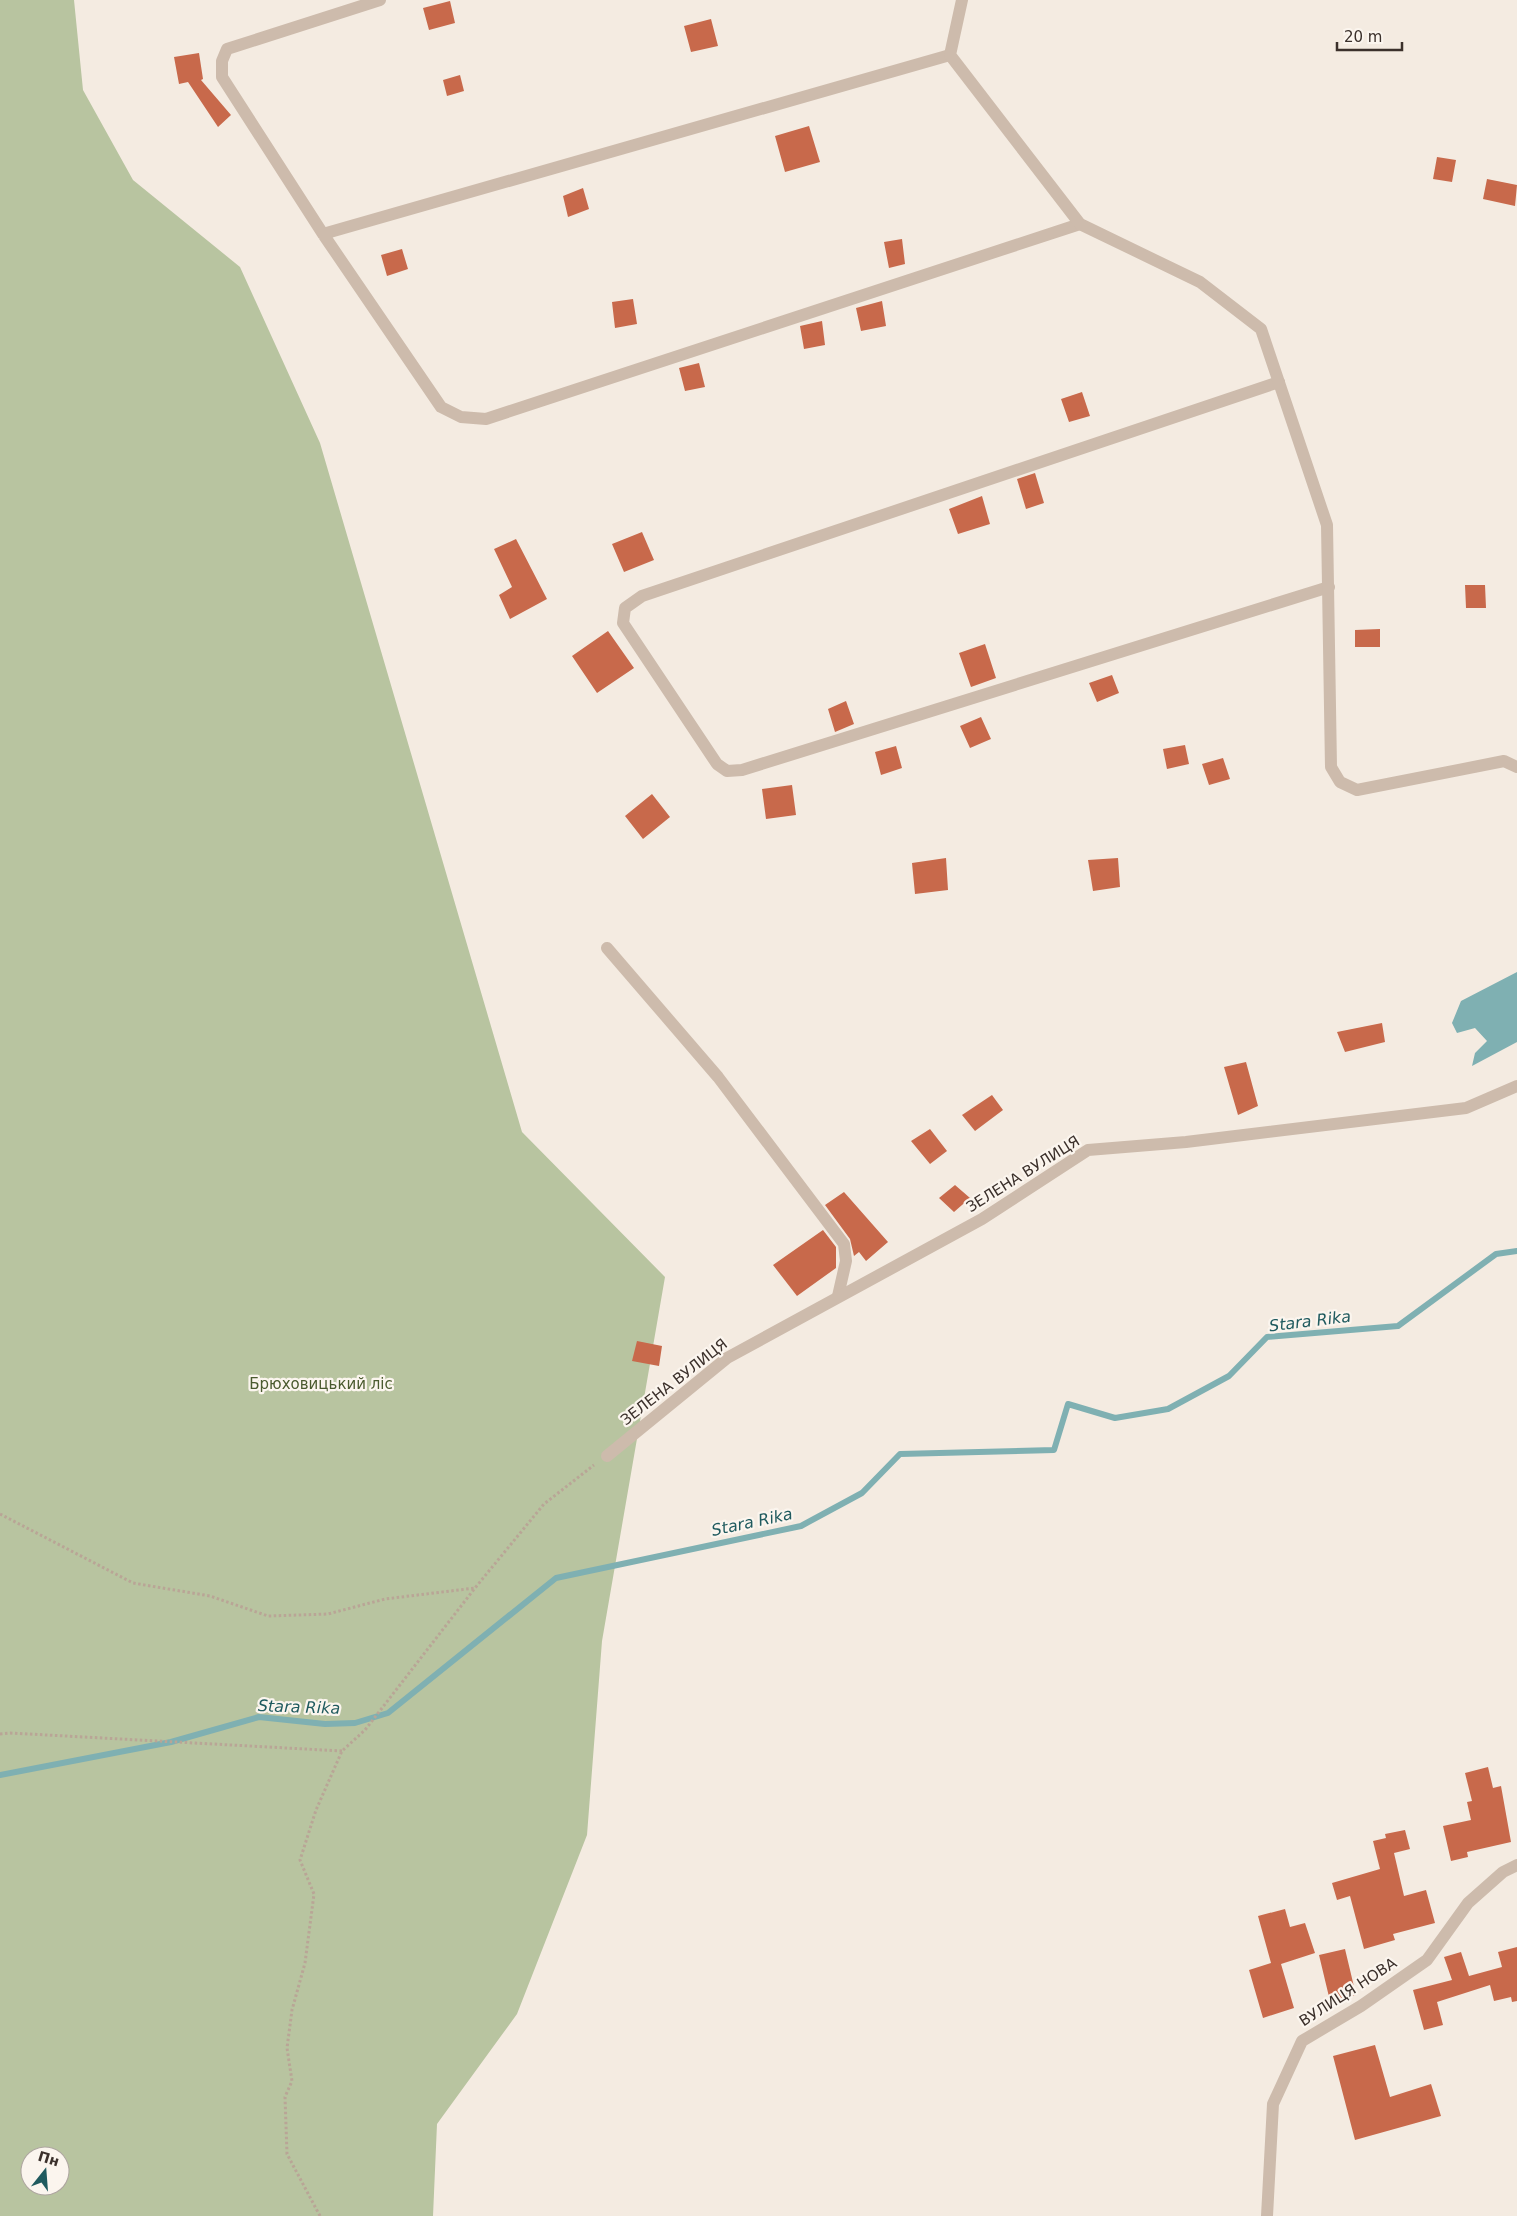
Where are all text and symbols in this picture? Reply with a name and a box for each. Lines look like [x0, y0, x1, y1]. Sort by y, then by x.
scale bar [1337, 20, 1402, 52]
text: 20 m [1344, 28, 1382, 46]
street label: ЗЕЛЕНА ВУЛИЦЯ [963, 1132, 1083, 1216]
water label: Stara Rika [1268, 1307, 1352, 1335]
street label: ЗЕЛЕНА ВУЛИЦЯ [617, 1335, 731, 1429]
park label: Брюховицький ліс [249, 1375, 393, 1393]
water label: Stara Rika [710, 1504, 794, 1540]
water label: Stara Rika [258, 1696, 340, 1718]
street label: ВУЛИЦЯ НОВА [1296, 1953, 1401, 2030]
north arrow [20, 2146, 70, 2196]
text: Пн [36, 2148, 61, 2169]

